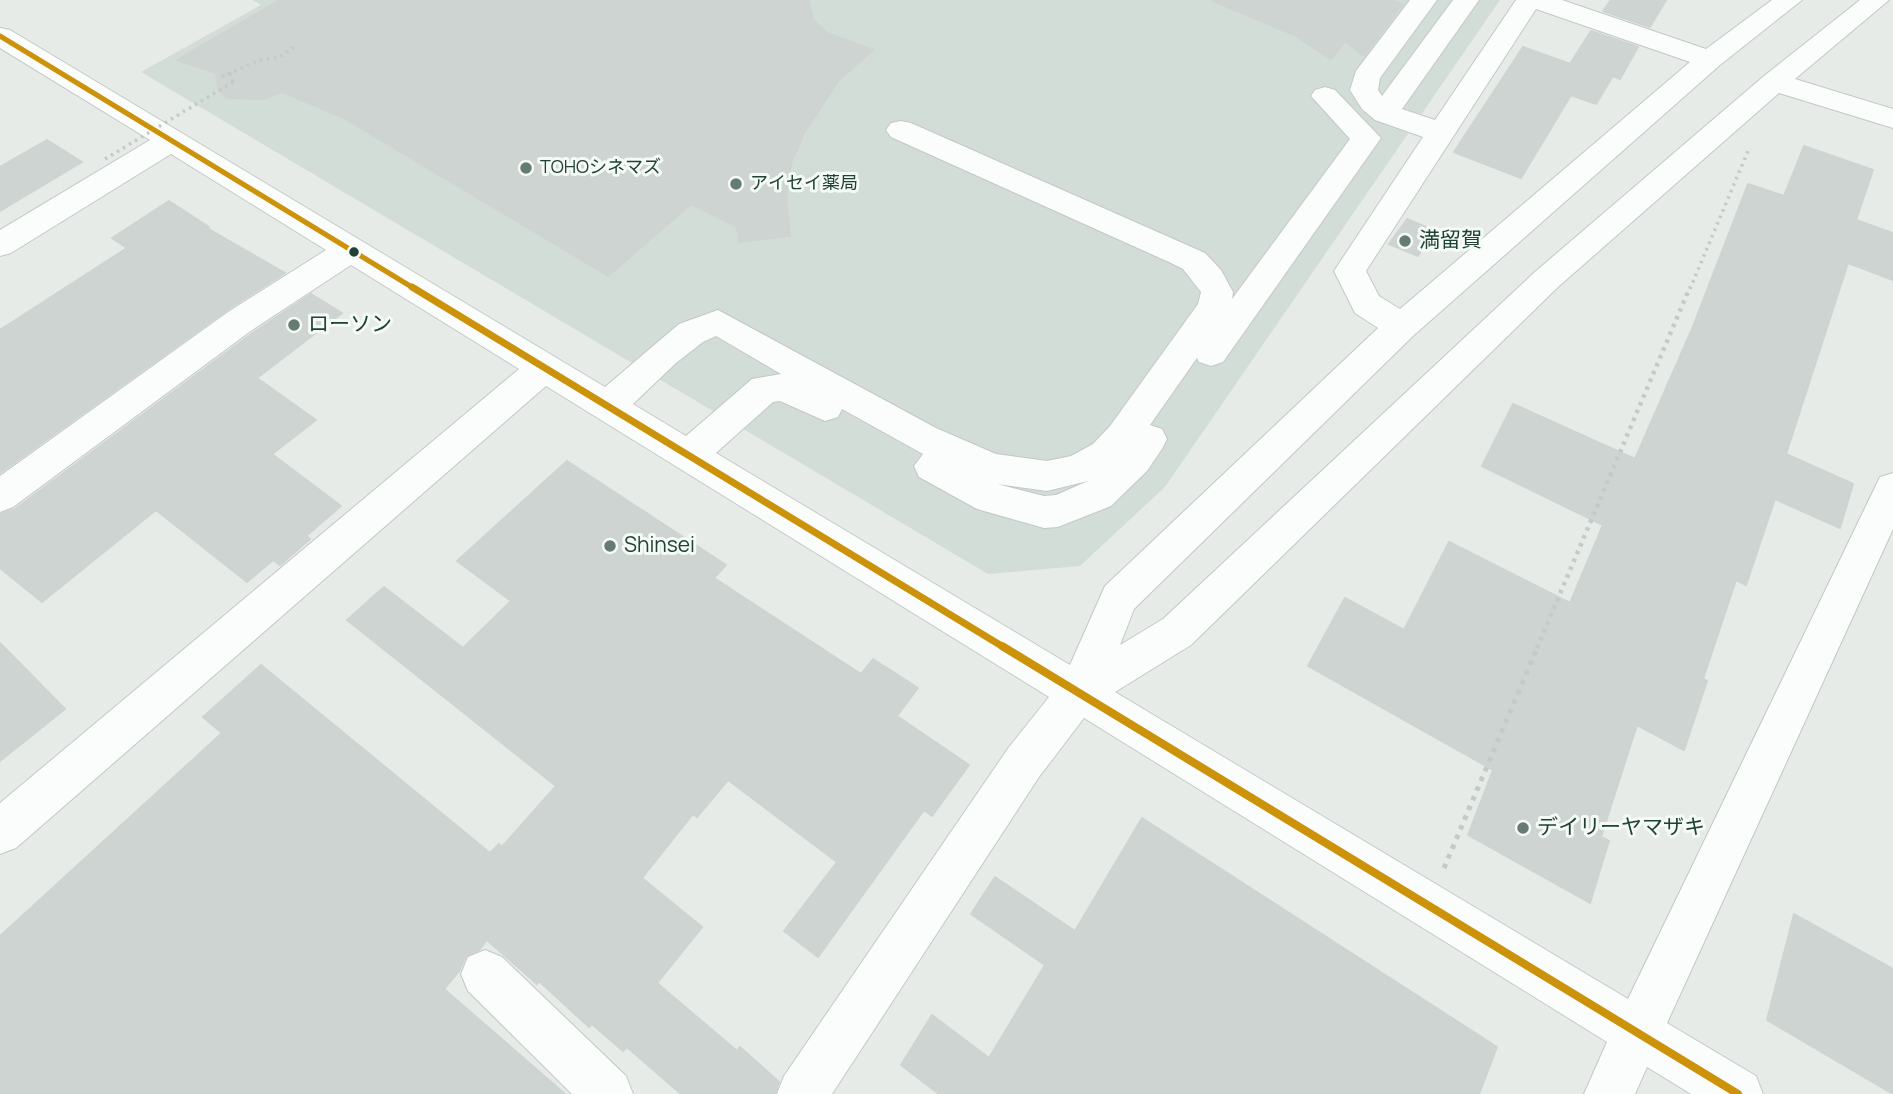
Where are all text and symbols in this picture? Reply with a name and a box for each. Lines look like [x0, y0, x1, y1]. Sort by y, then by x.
place label: TOHOシネマズ [540, 157, 661, 179]
marker: TOHOシネマズ [518, 160, 534, 176]
place label: アイセイ薬局 [750, 173, 858, 195]
marker: アイセイ薬局 [728, 176, 744, 192]
place label: 満留賀 [1419, 228, 1482, 254]
marker: 満留賀 [1397, 233, 1413, 249]
unlabelled marker [347, 245, 361, 259]
place label: ローソン [308, 312, 392, 338]
marker: ローソン [286, 317, 302, 333]
place label: Shinsei [624, 533, 695, 559]
marker: Shinsei [602, 538, 618, 554]
place label: デイリーヤマザキ [1537, 815, 1705, 841]
marker: デイリーヤマザキ [1515, 820, 1531, 836]

